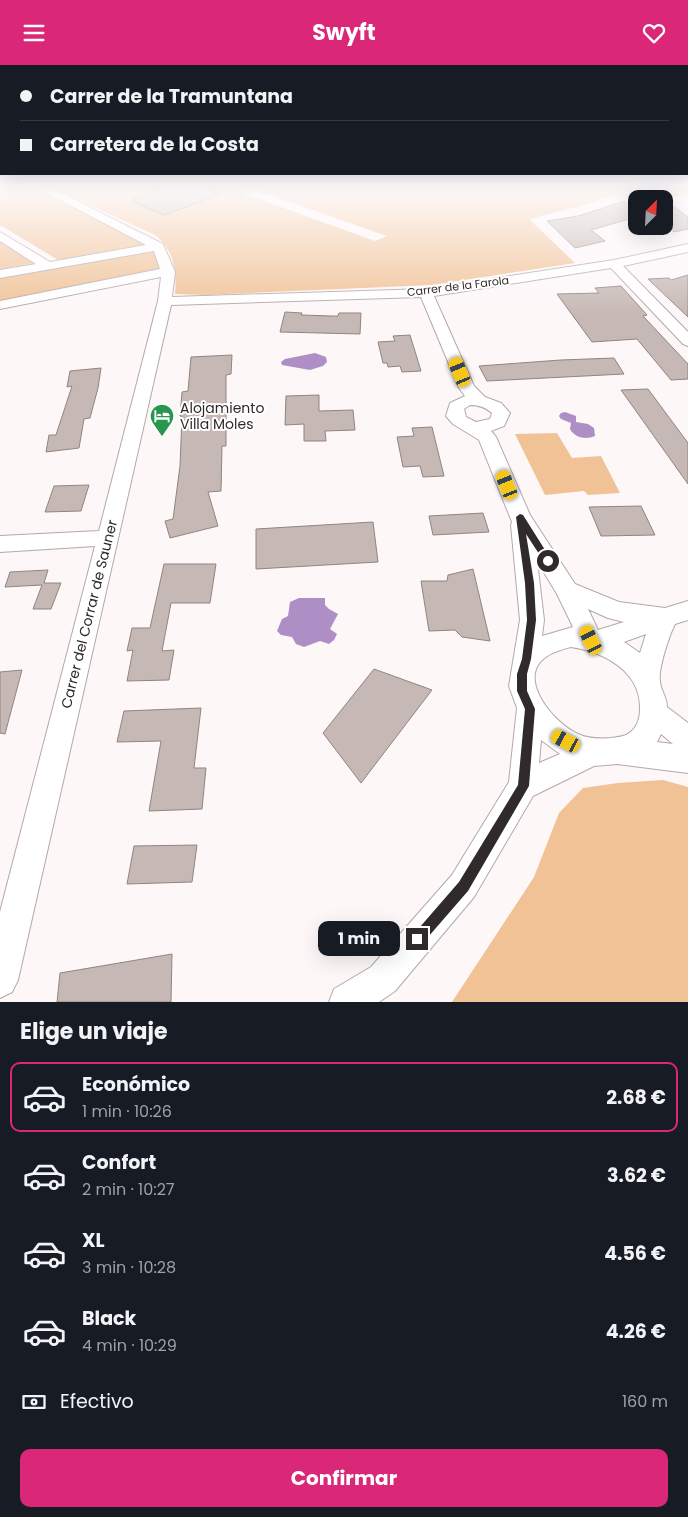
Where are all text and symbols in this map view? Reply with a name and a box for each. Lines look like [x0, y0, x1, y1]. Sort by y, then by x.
text: Swyft [312, 17, 376, 48]
icon: menu [20, 19, 48, 47]
icon: heart [640, 19, 668, 47]
text: Carrer de la Tramuntana [50, 83, 293, 110]
text: Carretera de la Costa [50, 131, 259, 158]
north arrow [628, 190, 672, 235]
map controls [628, 190, 673, 235]
street label: Carrer de la Farola [406, 272, 510, 300]
car [447, 355, 472, 389]
place label: Alojamiento Villa Moles [180, 398, 264, 434]
hotel icon: Alojamiento Villa Moles [149, 403, 175, 437]
car [494, 468, 519, 502]
street label: Carrer del Corrar de Sauner [56, 518, 122, 710]
route start [537, 550, 559, 572]
car [577, 623, 604, 657]
car [549, 727, 582, 755]
callout: 1 min [317, 921, 400, 957]
text: 1 min [338, 927, 380, 950]
route end [406, 928, 428, 950]
text: Elige un viaje [20, 1016, 168, 1047]
text: Económico [82, 1071, 190, 1098]
icon: car [22, 1075, 67, 1120]
text: 2.68 € [606, 1084, 666, 1111]
text: 1 min · 10:26 [82, 1100, 172, 1123]
text: Confort [82, 1149, 156, 1176]
icon: car [22, 1153, 67, 1198]
text: 3.62 € [607, 1162, 666, 1189]
text: 2 min · 10:27 [82, 1178, 175, 1201]
text: XL [82, 1227, 105, 1254]
icon: car [22, 1231, 67, 1276]
text: 4.56 € [604, 1240, 666, 1267]
text: 3 min · 10:28 [82, 1256, 176, 1279]
text: Black [82, 1305, 136, 1332]
icon: car [22, 1309, 67, 1354]
text: 4.26 € [606, 1318, 666, 1345]
text: 4 min · 10:29 [82, 1334, 177, 1357]
icon: cash [20, 1388, 48, 1416]
text: Efectivo [60, 1388, 134, 1415]
text: 160 m [622, 1390, 668, 1413]
button: Confirmar [20, 1449, 668, 1507]

